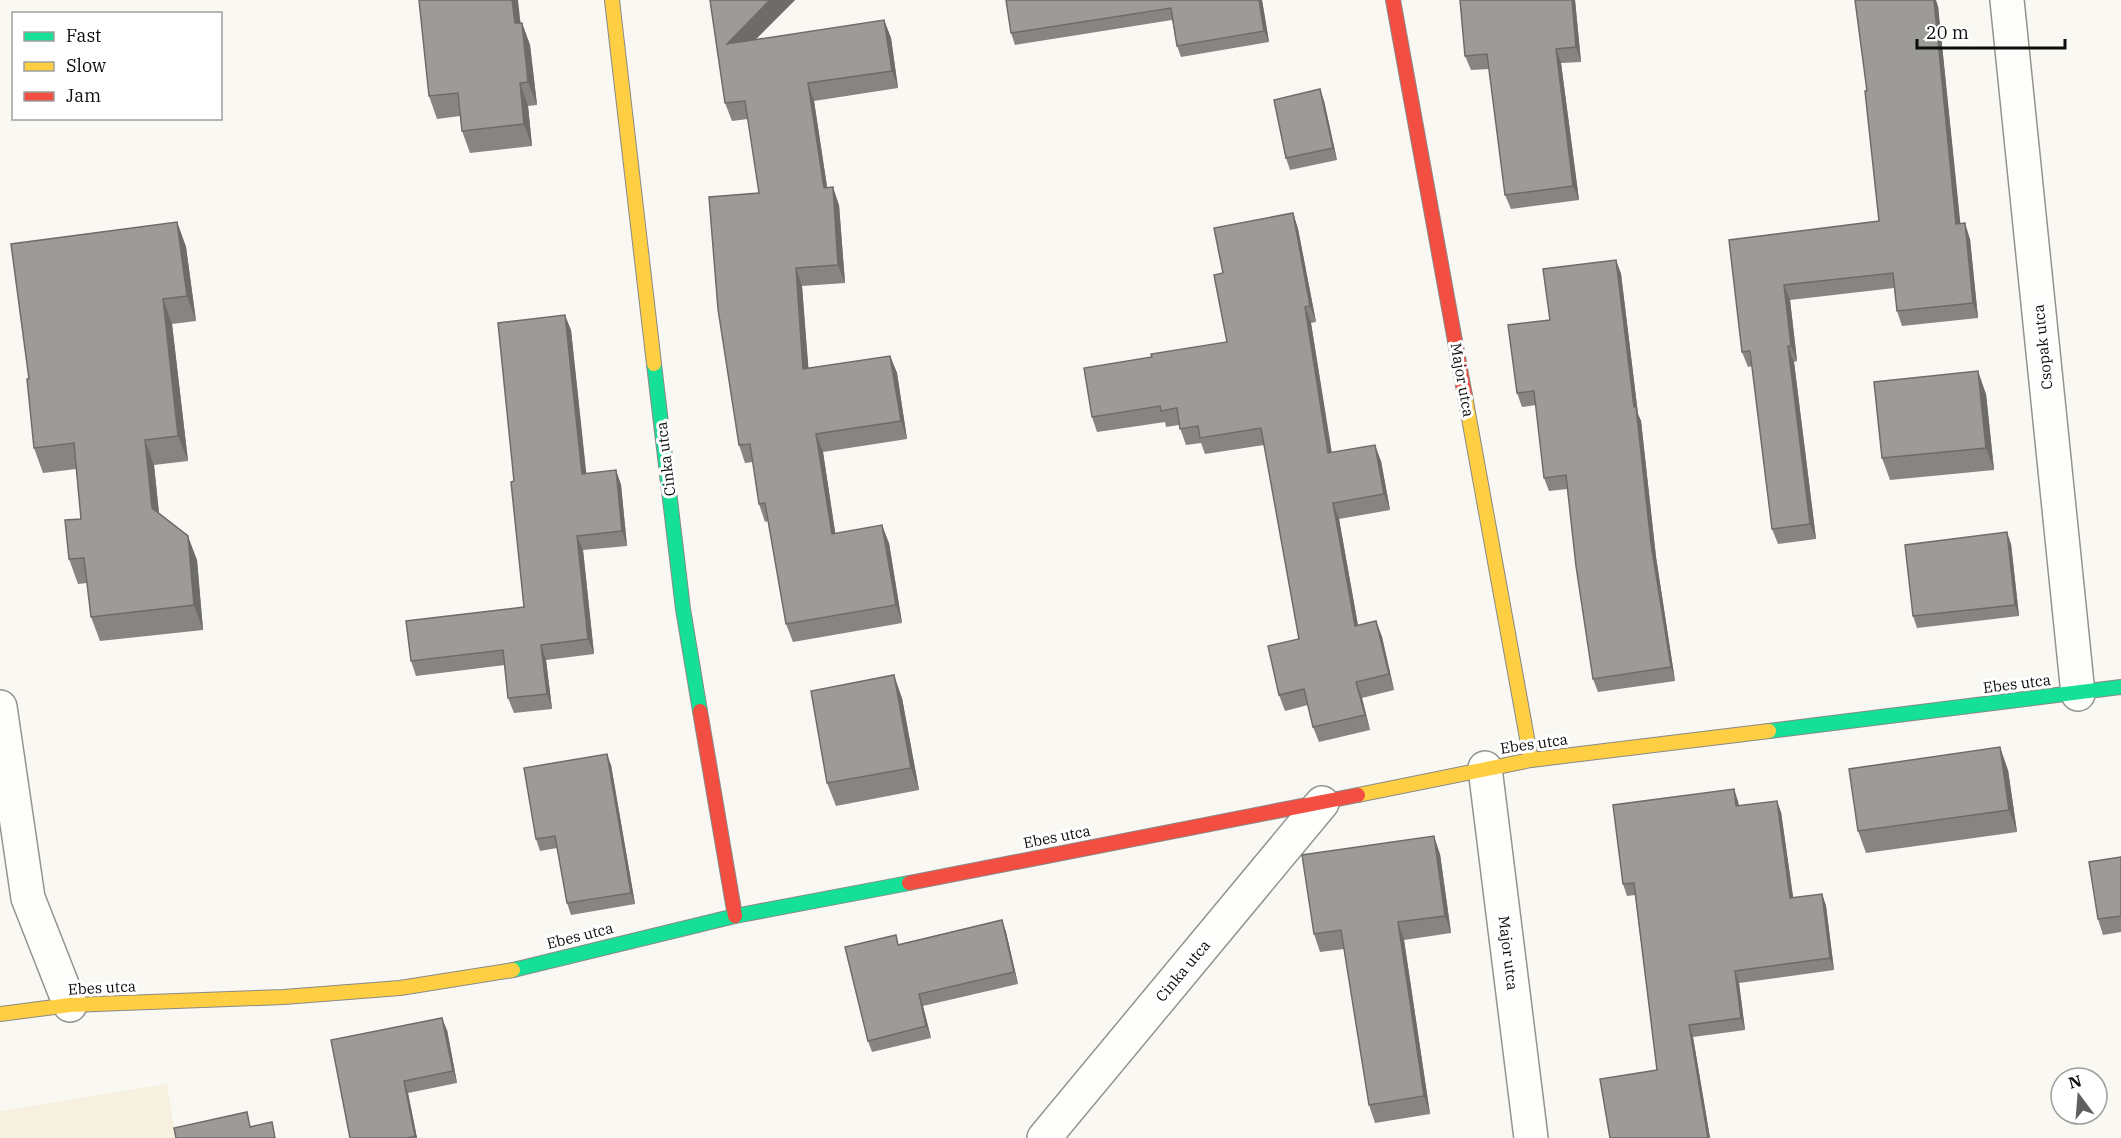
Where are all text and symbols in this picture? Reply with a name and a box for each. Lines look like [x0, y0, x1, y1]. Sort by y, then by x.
legend [12, 12, 222, 120]
scale bar [1917, 12, 2066, 50]
text: 20 m [1926, 21, 1969, 44]
text: Fast [66, 24, 101, 47]
text: Slow [66, 54, 106, 77]
text: Jam [66, 84, 101, 107]
street label: Csopak utca [2029, 303, 2056, 391]
street label: Major utca [1447, 341, 1478, 418]
street label: Cinka utca [652, 421, 680, 497]
street label: Ebes utca [1982, 670, 2052, 697]
street label: Ebes utca [1499, 729, 1569, 758]
street label: Ebes utca [1022, 821, 1092, 852]
street label: Major utca [1495, 915, 1522, 991]
street label: Ebes utca [545, 918, 615, 953]
street label: Cinka utca [1151, 936, 1214, 1005]
street label: Ebes utca [67, 976, 136, 999]
north arrow [2049, 1066, 2109, 1126]
text: N [2066, 1070, 2084, 1093]

